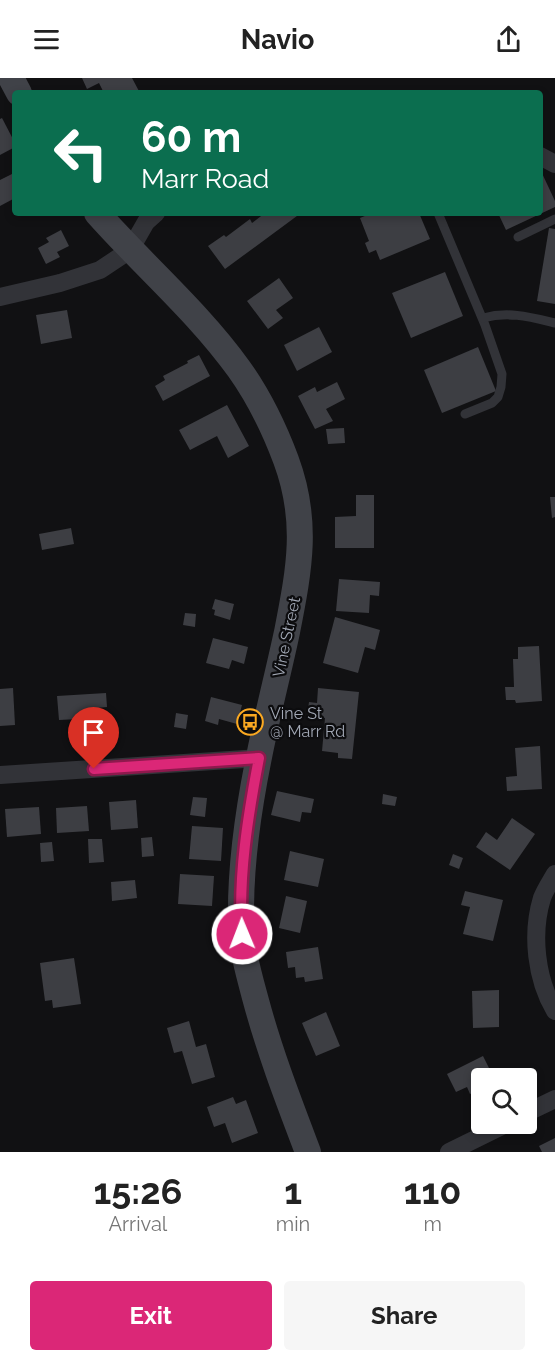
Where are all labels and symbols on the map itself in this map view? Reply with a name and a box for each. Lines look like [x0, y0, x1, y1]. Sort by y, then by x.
street label: Vine Street [269, 595, 304, 679]
place label: Vine St @ Marr Rd [270, 704, 345, 741]
pin [68, 707, 119, 769]
bus stop icon: Vine St @ Marr Rd [235, 707, 265, 737]
position arrow [210, 902, 274, 966]

